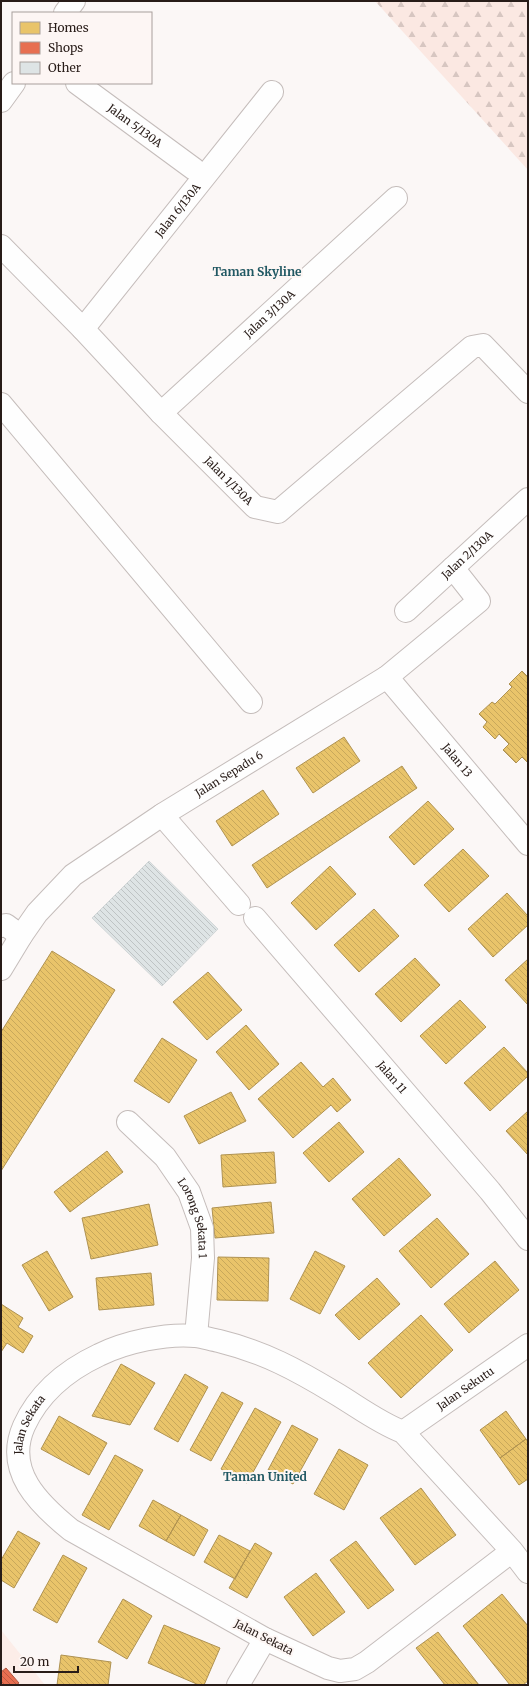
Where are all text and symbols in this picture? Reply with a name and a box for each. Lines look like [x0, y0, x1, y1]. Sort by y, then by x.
legend [12, 12, 152, 84]
text: Homes [48, 20, 89, 35]
text: Shops [48, 40, 83, 55]
text: Other [48, 60, 82, 75]
street label: Jalan 5/130A [104, 100, 165, 150]
street label: Jalan 6/130A [151, 180, 204, 241]
district label: Taman Skyline [212, 264, 302, 279]
street label: Jalan 3/130A [240, 287, 298, 341]
street label: Jalan 1/130A [201, 453, 256, 508]
street label: Jalan 2/130A [438, 528, 496, 583]
street label: Jalan 13 [438, 740, 476, 780]
street label: Jalan Sepadu 6 [192, 748, 266, 800]
street label: Jalan 11 [373, 1057, 410, 1096]
street label: Lorong Sekata 1 [175, 1175, 210, 1259]
street label: Jalan Sekutu [433, 1364, 497, 1414]
street label: Jalan Sekata [11, 1392, 48, 1456]
district label: Taman United [223, 1469, 308, 1484]
street label: Jalan Sekata [231, 1616, 296, 1658]
scale bar [14, 1648, 78, 1674]
text: 20 m [20, 1654, 49, 1669]

